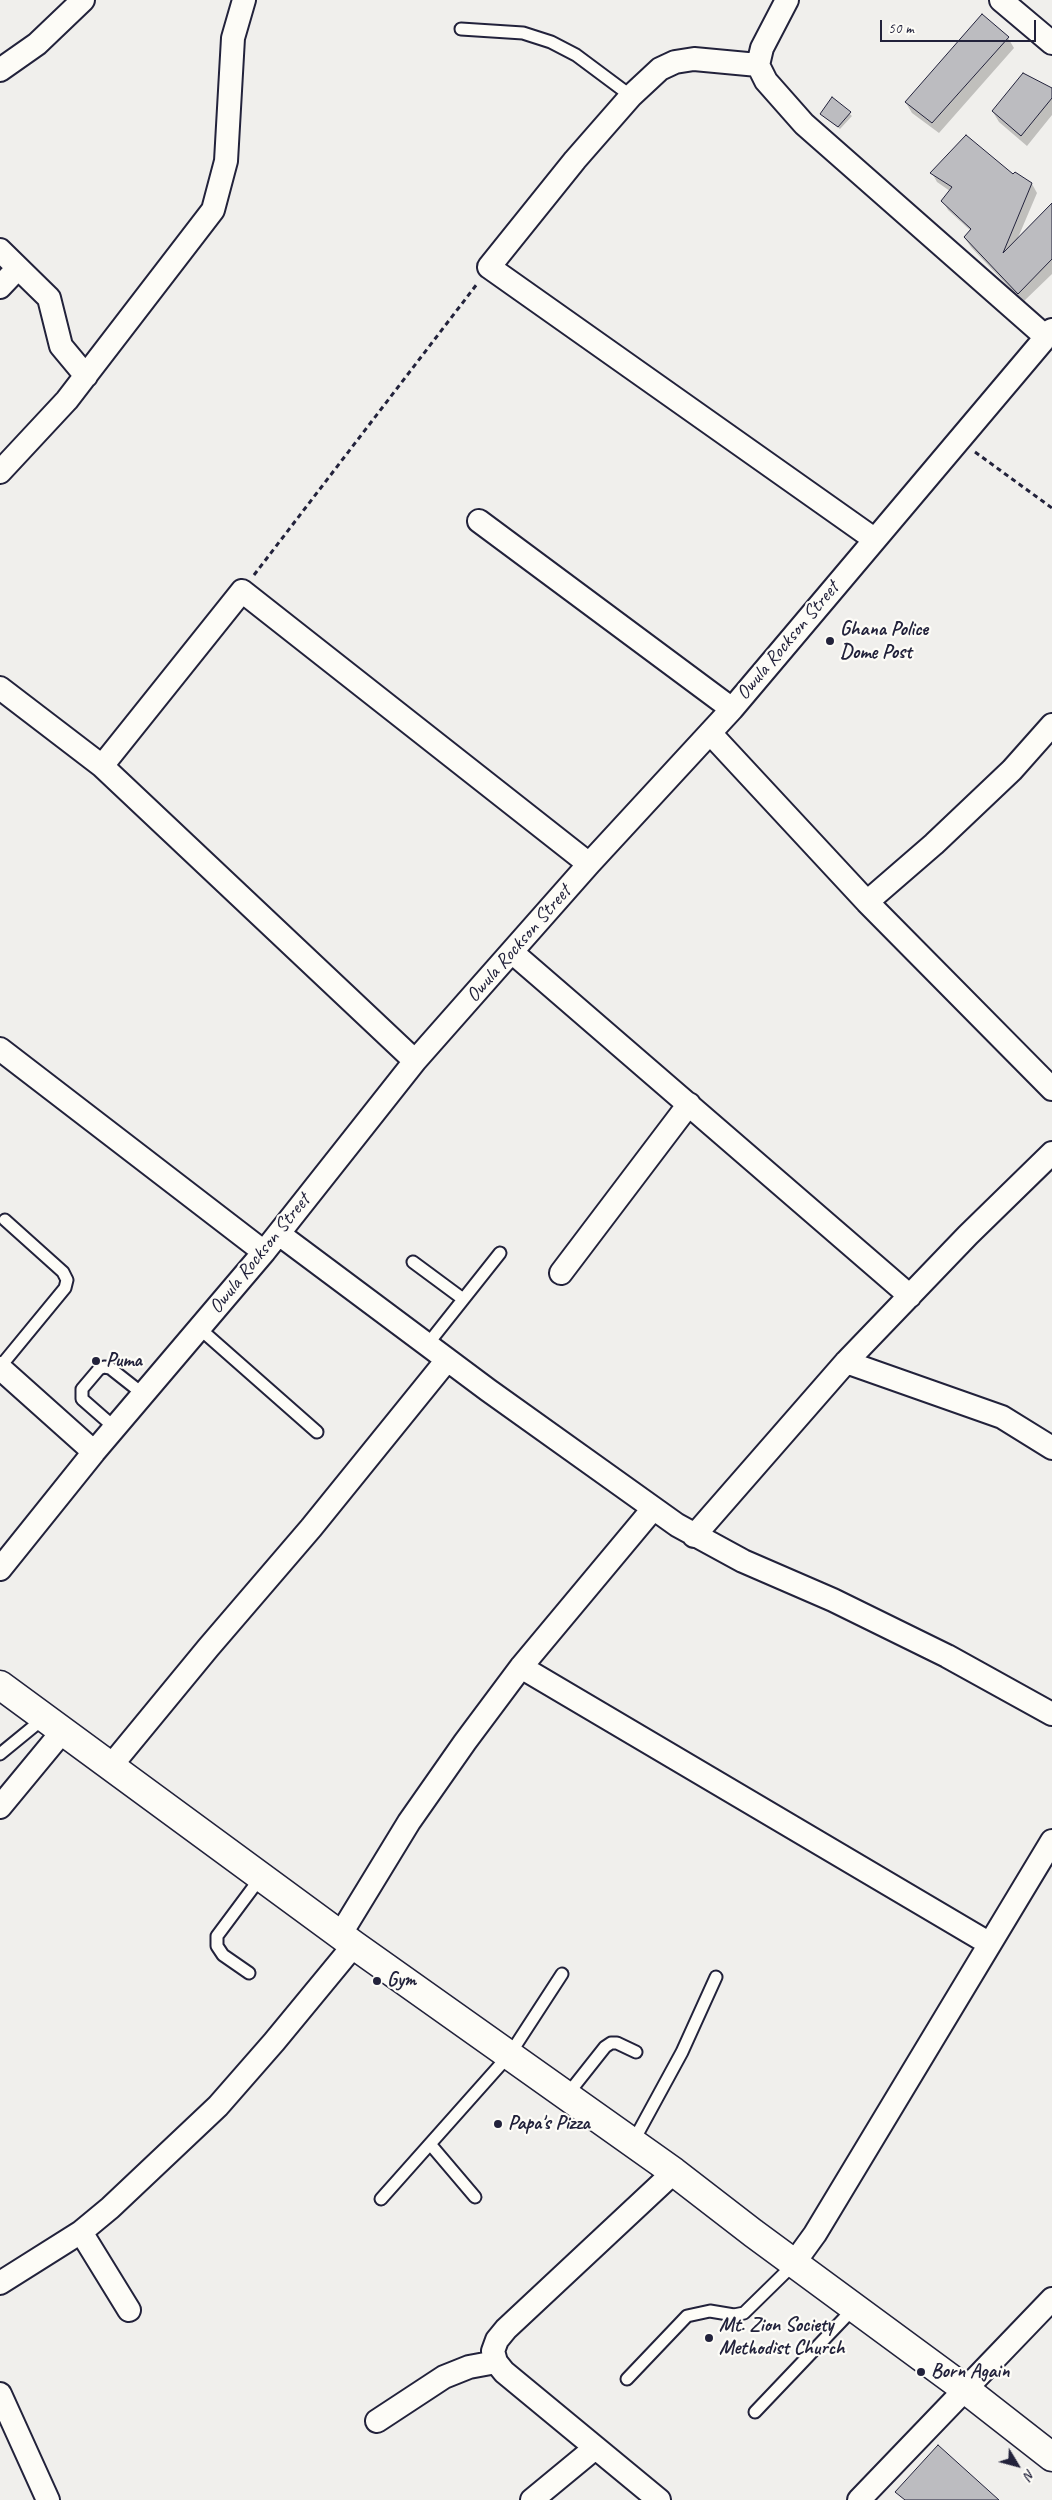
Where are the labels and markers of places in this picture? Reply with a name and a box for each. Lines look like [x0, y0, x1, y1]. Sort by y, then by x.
place label: Ghana Police Dome Post [840, 618, 928, 665]
marker: Ghana Police Dome Post [824, 635, 836, 647]
place label: Puma [106, 1349, 142, 1373]
marker: Puma [90, 1355, 102, 1367]
place label: Gym [387, 1969, 416, 1993]
marker: Gym [371, 1975, 383, 1987]
place label: Papa's Pizza [508, 2112, 590, 2136]
marker: Papa's Pizza [492, 2118, 504, 2130]
place label: Mt. Zion Society Methodist Church [719, 2314, 844, 2361]
marker: Mt. Zion Society Methodist Church [703, 2332, 715, 2344]
place label: Born Again [931, 2360, 1009, 2384]
marker: Born Again [915, 2366, 927, 2378]

